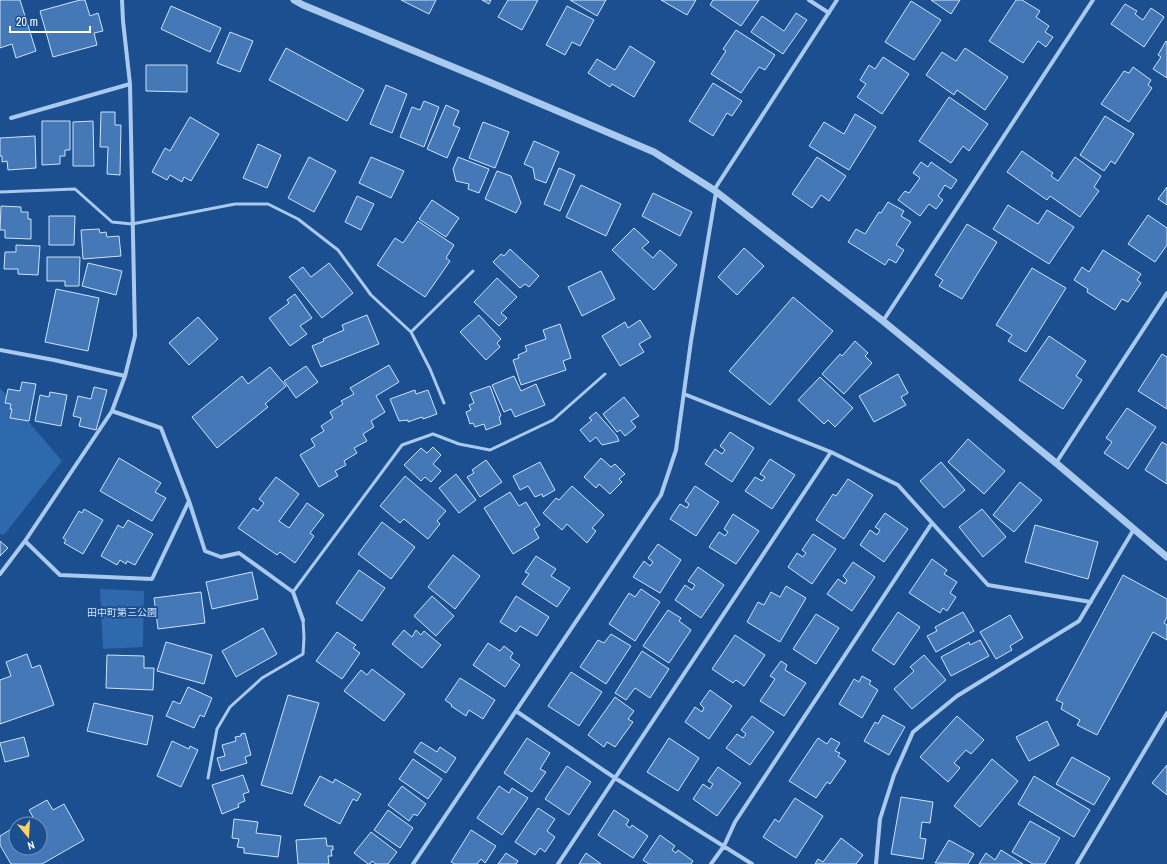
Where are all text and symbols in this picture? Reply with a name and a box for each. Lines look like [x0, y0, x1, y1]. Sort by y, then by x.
scale bar [10, 8, 90, 34]
text: 20 m [16, 14, 38, 30]
park label: 田中町第三公園 [87, 606, 157, 619]
north arrow [8, 816, 48, 856]
text: N [26, 838, 36, 853]

